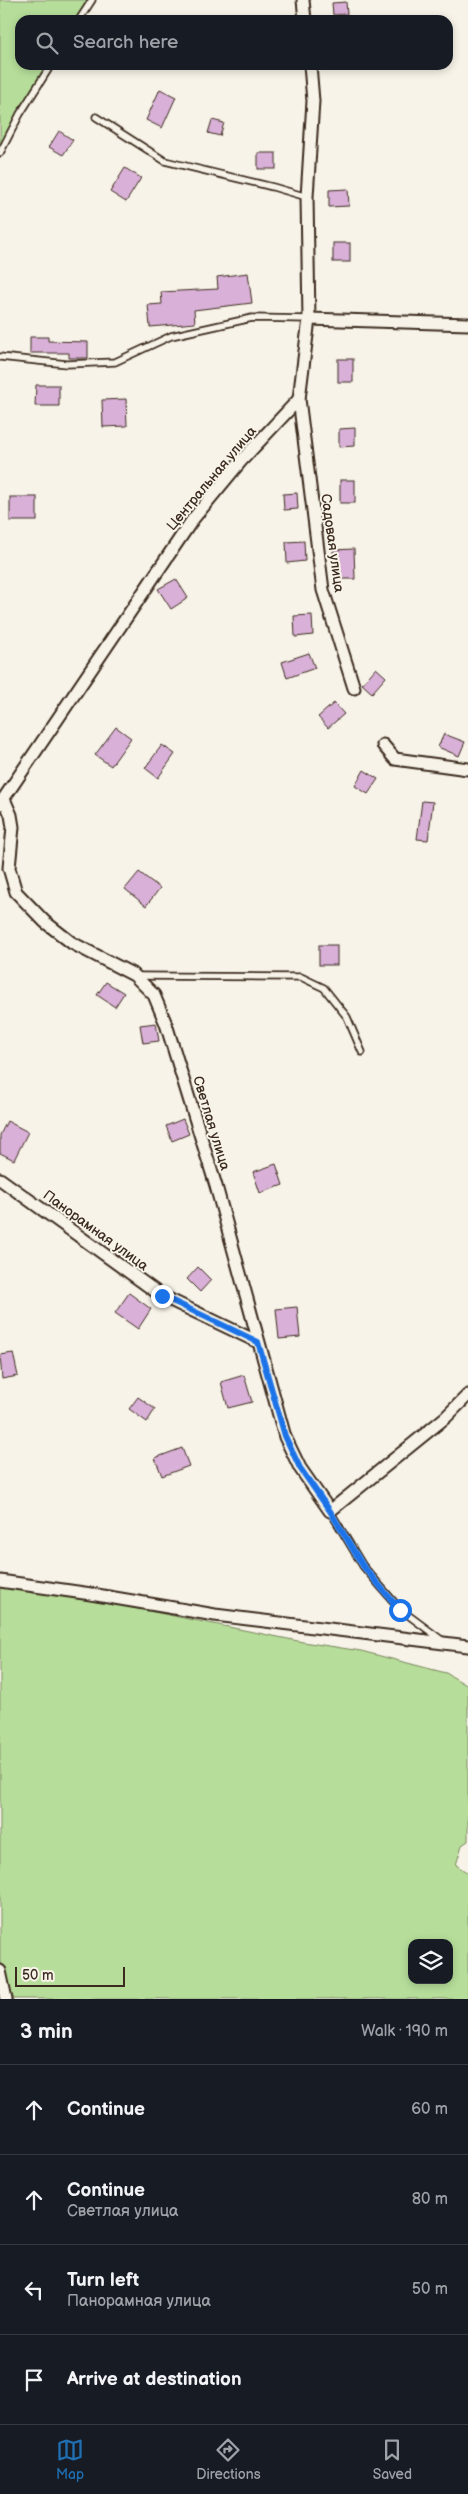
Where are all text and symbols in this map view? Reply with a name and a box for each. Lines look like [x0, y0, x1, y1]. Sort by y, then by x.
search box [15, 15, 453, 70]
icon: search [33, 29, 61, 57]
text: Search here [73, 31, 178, 54]
street label: Центральная улица [163, 422, 260, 534]
street label: Садовая улица [317, 493, 348, 594]
street label: Светлая улица [189, 1074, 234, 1173]
street label: Панорамная улица [40, 1187, 152, 1275]
route end [151, 1285, 174, 1308]
route start [389, 1599, 412, 1622]
map controls [408, 1939, 453, 1984]
button: layers [408, 1939, 453, 1984]
scale bar [15, 1964, 125, 1987]
text: 50 m [22, 1967, 54, 1984]
text: 3 min [20, 2019, 73, 2044]
text: Walk · 190 m [361, 2022, 448, 2041]
icon: ahead [20, 2096, 48, 2124]
text: Continue [67, 2098, 145, 2121]
text: 60 m [411, 2100, 448, 2119]
text: Continue [67, 2179, 145, 2202]
icon: ahead [20, 2186, 48, 2214]
text: 80 m [412, 2190, 448, 2209]
text: Светлая улица [67, 2202, 179, 2221]
text: Turn left [67, 2269, 139, 2292]
icon: left [20, 2276, 48, 2304]
text: 50 m [412, 2280, 448, 2299]
text: Панорамная улица [67, 2292, 211, 2311]
icon: arrive [20, 2366, 48, 2394]
text: Arrive at destination [67, 2368, 242, 2391]
tab: Map [56, 2436, 84, 2483]
tab: Directions [196, 2436, 261, 2483]
tab: Saved [373, 2436, 412, 2483]

